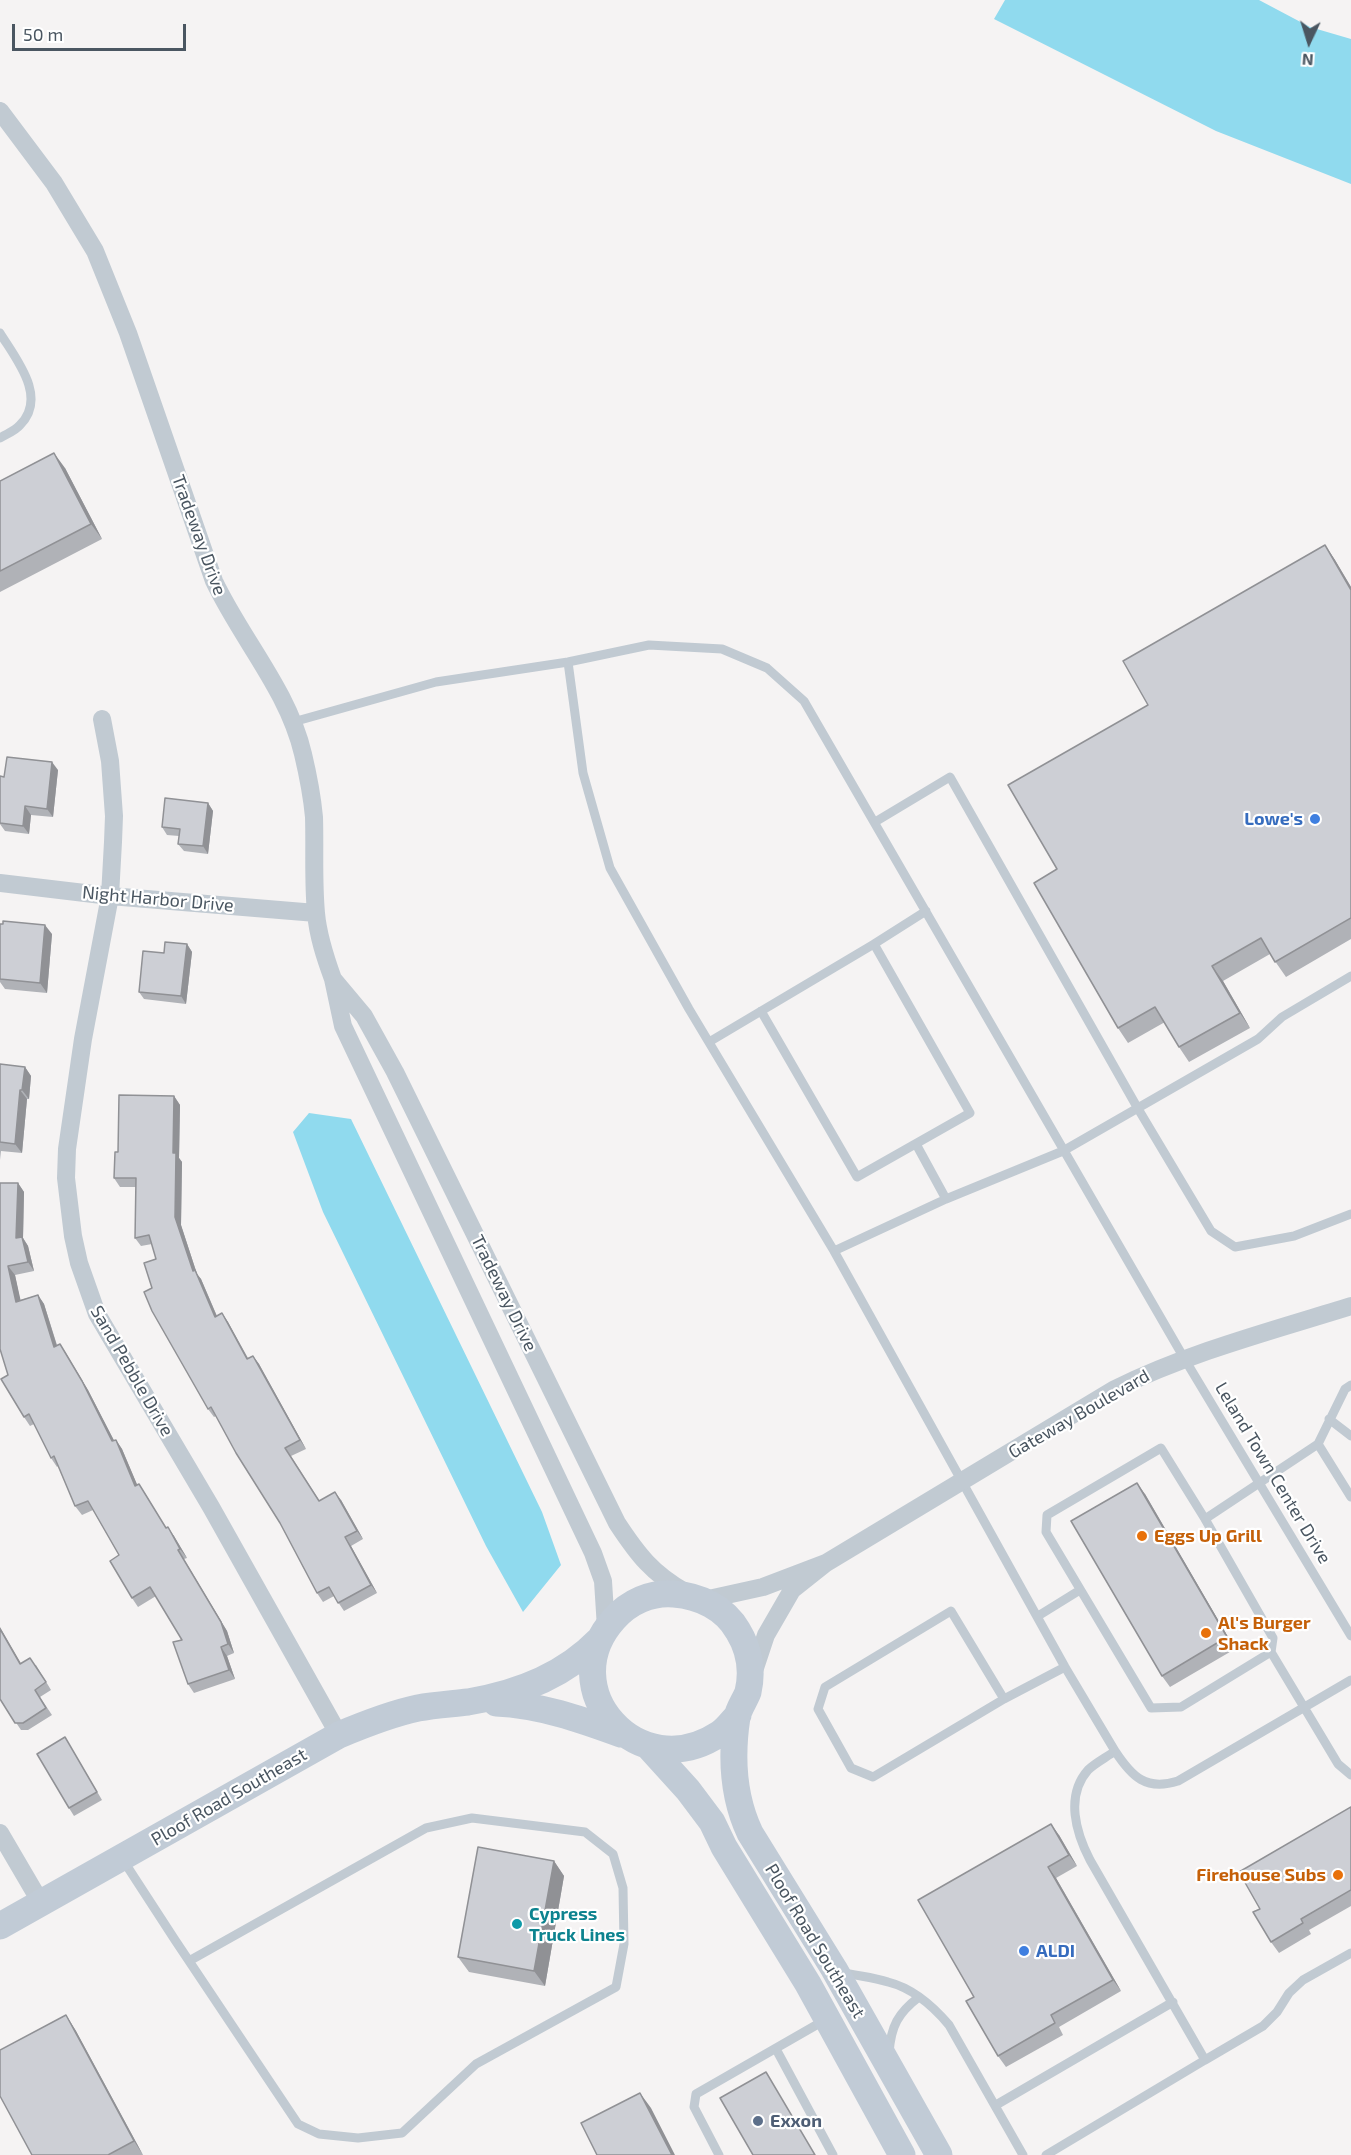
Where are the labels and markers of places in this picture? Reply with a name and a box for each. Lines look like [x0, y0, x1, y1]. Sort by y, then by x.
place label: Lowe's [1244, 808, 1303, 830]
marker: Lowe's [1308, 812, 1322, 826]
place label: Eggs Up Grill [1154, 1525, 1262, 1547]
marker: Eggs Up Grill [1135, 1529, 1149, 1543]
place label: Al's Burger Shack [1218, 1612, 1311, 1654]
marker: Al's Burger Shack [1199, 1626, 1213, 1640]
place label: Firehouse Subs [1196, 1864, 1326, 1886]
marker: Firehouse Subs [1331, 1868, 1345, 1882]
place label: Cypress Truck Lines [529, 1903, 625, 1946]
marker: Cypress Truck Lines [510, 1917, 524, 1931]
place label: ALDI [1036, 1940, 1075, 1962]
marker: ALDI [1017, 1944, 1031, 1958]
place label: Exxon [770, 2110, 822, 2132]
marker: Exxon [751, 2114, 765, 2128]

